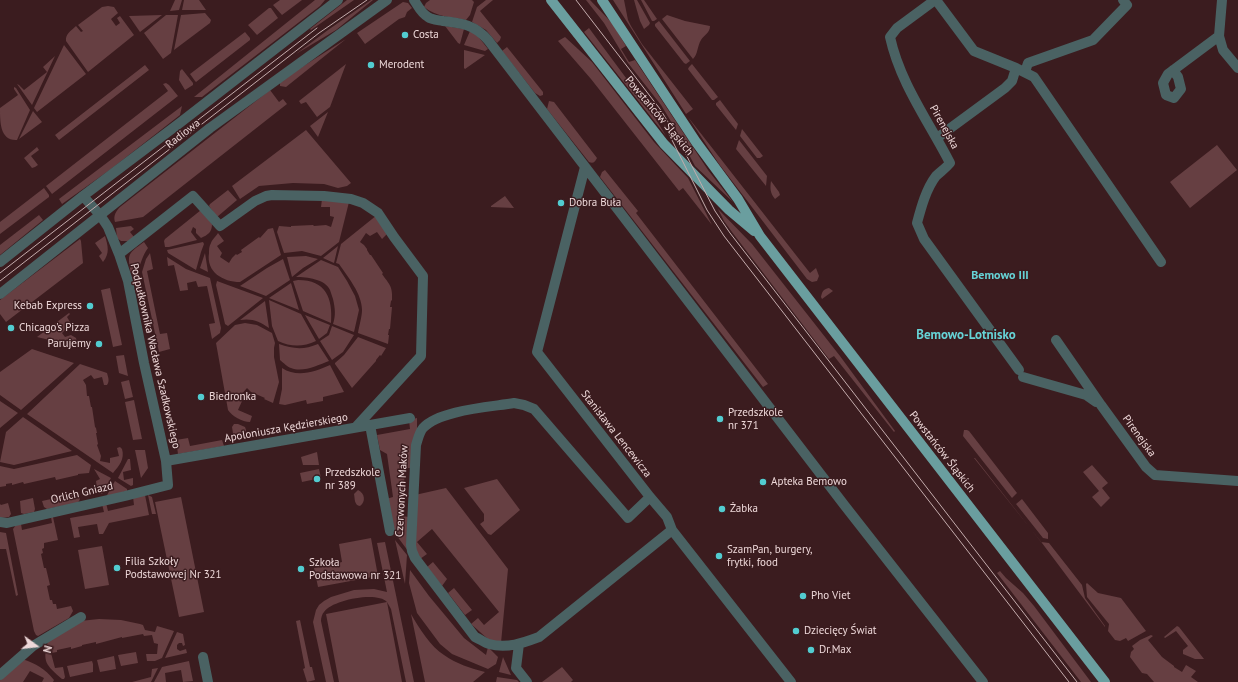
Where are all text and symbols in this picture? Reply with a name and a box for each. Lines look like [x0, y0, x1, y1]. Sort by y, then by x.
place label: Costa [413, 28, 439, 42]
marker: Costa [400, 30, 410, 40]
place label: Merodent [379, 58, 424, 72]
marker: Merodent [366, 60, 376, 70]
street label: Powstańców Śląskich [622, 74, 696, 158]
street label: Pirenejska [927, 103, 961, 151]
street label: Radiowa [163, 116, 203, 152]
place label: Dobra Buła [569, 196, 621, 210]
marker: Dobra Buła [556, 198, 566, 208]
street label: Podpułkownika Wacława Szadkowskiego [127, 262, 183, 450]
district label: Bemowo III [971, 269, 1029, 283]
place label: Kebab Express [14, 299, 82, 313]
marker: Kebab Express [85, 301, 95, 311]
place label: Chicago's Pizza [19, 321, 90, 335]
marker: Chicago's Pizza [6, 323, 16, 333]
district label: Bemowo-Lotnisko [916, 327, 1016, 343]
place label: Parujemy [48, 337, 91, 351]
marker: Parujemy [94, 339, 104, 349]
street label: Stanisława Lencewicza [578, 388, 654, 480]
place label: Biedronka [209, 390, 256, 404]
marker: Biedronka [196, 392, 206, 402]
place label: Przedszkole nr 371 [728, 406, 783, 432]
street label: Powstańców Śląskich [906, 409, 978, 495]
street label: Apoloniusza Kędzierskiego [223, 411, 349, 445]
street label: Pirenejska [1119, 413, 1159, 459]
marker: Przedszkole nr 371 [715, 414, 725, 424]
street label: Czerwonych Maków [393, 445, 411, 537]
place label: Przedszkole nr 389 [325, 466, 380, 492]
marker: Przedszkole nr 389 [312, 474, 322, 484]
place label: Apteka Bemowo [771, 475, 847, 489]
marker: Apteka Bemowo [758, 477, 768, 487]
street label: Orlich Gniazd [50, 479, 114, 507]
place label: Żabka [730, 502, 758, 516]
marker: Żabka [717, 504, 727, 514]
place label: SzamPan, burgery, frytki, food [727, 543, 812, 569]
marker: SzamPan, burgery, frytki, food [714, 551, 724, 561]
place label: Filia Szkoły Podstawowej Nr 321 [125, 555, 222, 581]
place label: Szkoła Podstawowa nr 321 [309, 556, 401, 582]
marker: Filia Szkoły Podstawowej Nr 321 [112, 563, 122, 573]
marker: Szkoła Podstawowa nr 321 [296, 564, 306, 574]
place label: Pho Viet [811, 589, 851, 603]
marker: Pho Viet [798, 591, 808, 601]
place label: Dziecięcy Świat [804, 624, 877, 638]
north arrow [16, 626, 56, 666]
marker: Dziecięcy Świat [791, 626, 801, 636]
place label: Dr.Max [819, 643, 851, 657]
text: N [40, 644, 55, 654]
marker: Dr.Max [806, 645, 816, 655]

